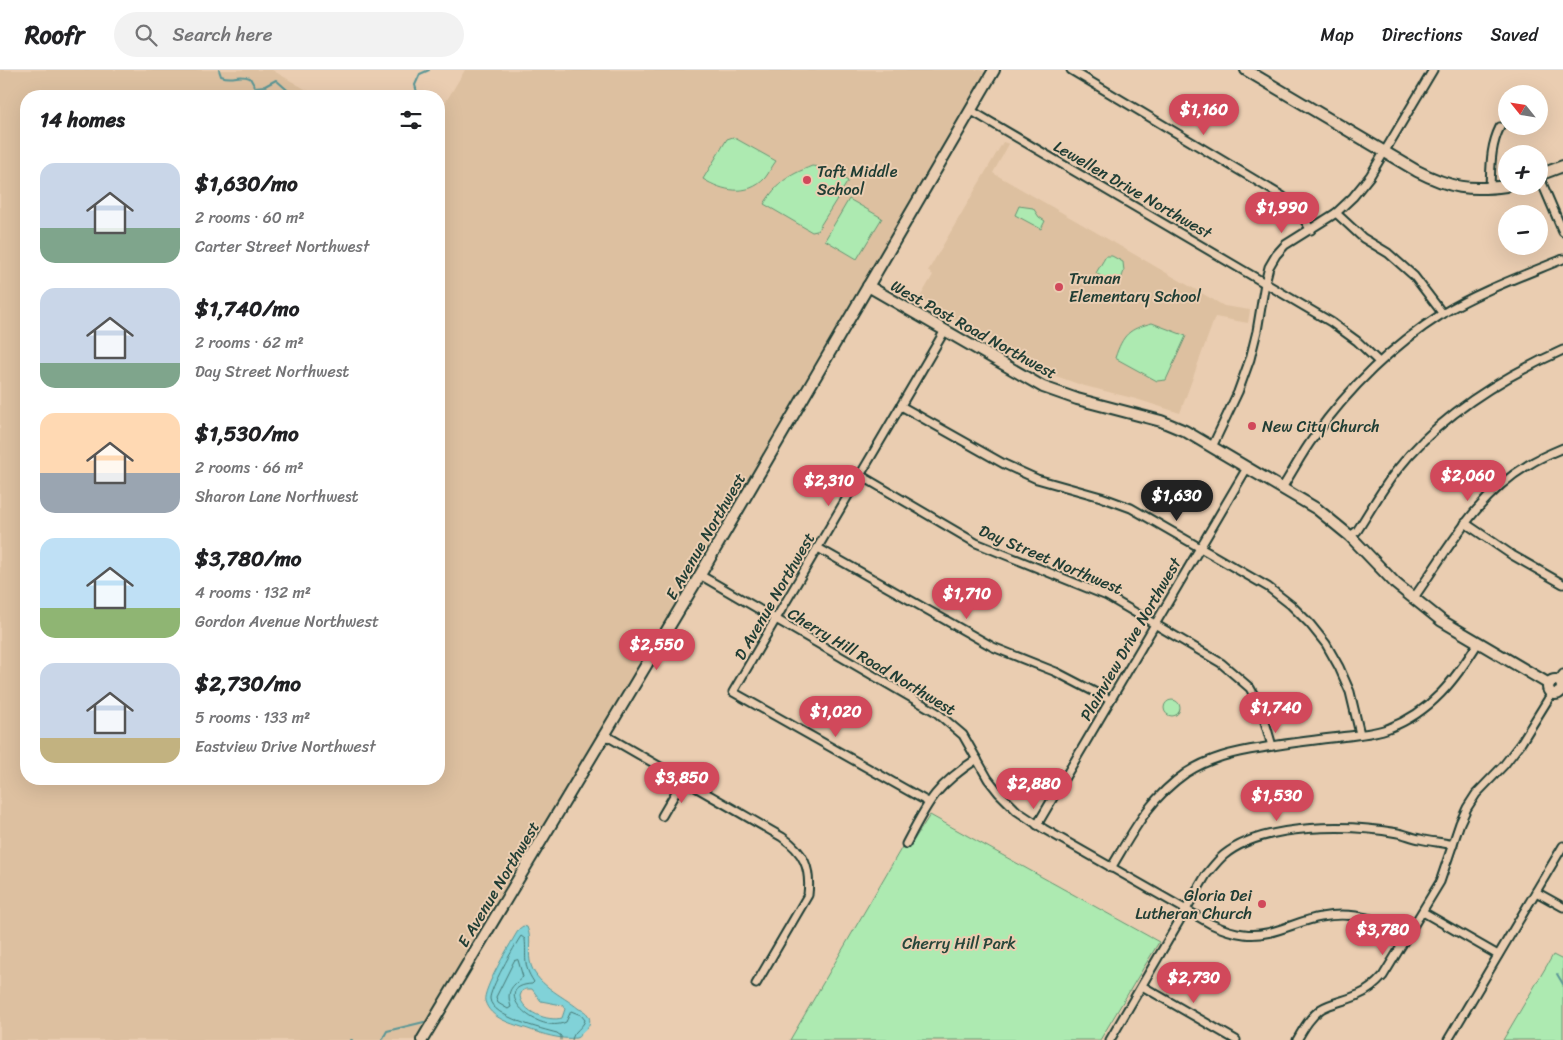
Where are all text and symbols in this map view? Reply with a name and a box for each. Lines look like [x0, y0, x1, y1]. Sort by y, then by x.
search box [114, 12, 464, 57]
text: Roofr [25, 14, 84, 56]
text: Search here [172, 18, 273, 51]
text: Map [1321, 19, 1354, 51]
text: Directions [1382, 19, 1463, 51]
text: Saved [1491, 19, 1538, 51]
icon: search [132, 21, 160, 49]
north arrow [1498, 85, 1548, 135]
map controls [1498, 85, 1548, 255]
pin: $1,160 [1163, 93, 1245, 136]
text: $1,160 [1180, 95, 1228, 124]
text: 14 homes [40, 101, 125, 139]
icon: filters [397, 106, 425, 134]
street label: Lewellen Drive Northwest [1048, 132, 1218, 247]
button: + [1498, 145, 1548, 195]
place label: Taft Middle School [817, 157, 898, 204]
text: $1,630/mo [195, 165, 298, 203]
marker: Taft Middle School [801, 174, 813, 186]
icon: home [80, 183, 140, 243]
pin: $1,990 [1241, 191, 1323, 234]
text: $1,990 [1256, 193, 1308, 222]
text: 2 rooms · 60 m² [195, 203, 305, 232]
button: − [1498, 205, 1548, 255]
text: Carter Street Northwest [195, 232, 369, 261]
place label: Truman Elementary School [1069, 264, 1201, 311]
street label: West Post Road Northwest [885, 272, 1062, 387]
marker: Truman Elementary School [1053, 281, 1065, 293]
text: $1,740/mo [195, 290, 299, 328]
icon: home [80, 308, 140, 368]
text: 2 rooms · 62 m² [195, 328, 304, 357]
text: Day Street Northwest [195, 357, 349, 386]
place label: New City Church [1262, 412, 1380, 441]
text: $1,530/mo [195, 415, 299, 453]
marker: New City Church [1246, 420, 1258, 432]
icon: home [80, 433, 140, 493]
text: 2 rooms · 66 m² [195, 453, 304, 482]
pin: $2,060 [1427, 460, 1509, 502]
text: $2,060 [1441, 461, 1495, 490]
pin: $2,310 [788, 464, 870, 507]
text: $2,310 [804, 466, 854, 495]
street label: E Avenue Northwest [657, 467, 754, 605]
pin: $1,630 [1136, 480, 1218, 522]
text: $1,630 [1152, 481, 1202, 510]
text: Sharon Lane Northwest [195, 482, 359, 511]
street label: Day Street Northwest [974, 516, 1127, 603]
street label: D Avenue Northwest [726, 527, 823, 666]
text: $3,780/mo [195, 540, 301, 578]
street label: Plainview Drive Northwest [1072, 551, 1189, 727]
icon: home [80, 558, 140, 618]
text: 4 rooms · 132 m² [195, 578, 311, 607]
pin: $1,710 [926, 578, 1008, 620]
text: $1,710 [943, 579, 991, 608]
street label: Cherry Hill Road Northwest [782, 599, 962, 723]
text: Gordon Avenue Northwest [195, 607, 379, 636]
pin: $2,550 [616, 628, 698, 671]
text: $2,550 [630, 630, 684, 659]
text: $2,730/mo [195, 665, 301, 703]
icon: home [80, 683, 140, 743]
pin: $1,740 [1235, 692, 1317, 734]
text: $1,740 [1250, 693, 1302, 722]
pin: $1,020 [795, 696, 877, 738]
text: $1,020 [810, 697, 862, 726]
text: 5 rooms · 133 m² [195, 703, 310, 732]
text: Eastview Drive Northwest [195, 732, 376, 761]
pin: $3,850 [641, 762, 723, 804]
text: $3,850 [655, 763, 709, 792]
pin: $2,880 [993, 768, 1075, 810]
text: $2,880 [1007, 769, 1061, 798]
pin: $1,530 [1236, 780, 1318, 822]
text: $1,530 [1252, 781, 1302, 810]
street label: E Avenue Northwest [449, 816, 548, 953]
place label: Gloria Dei Lutheran Church [1135, 881, 1253, 928]
marker: Gloria Dei Lutheran Church [1256, 898, 1268, 910]
pin: $3,780 [1342, 914, 1424, 956]
text: $3,780 [1357, 915, 1409, 944]
park label: Cherry Hill Park [902, 929, 1016, 958]
pin: $2,730 [1153, 962, 1235, 1004]
text: $2,730 [1168, 963, 1220, 992]

